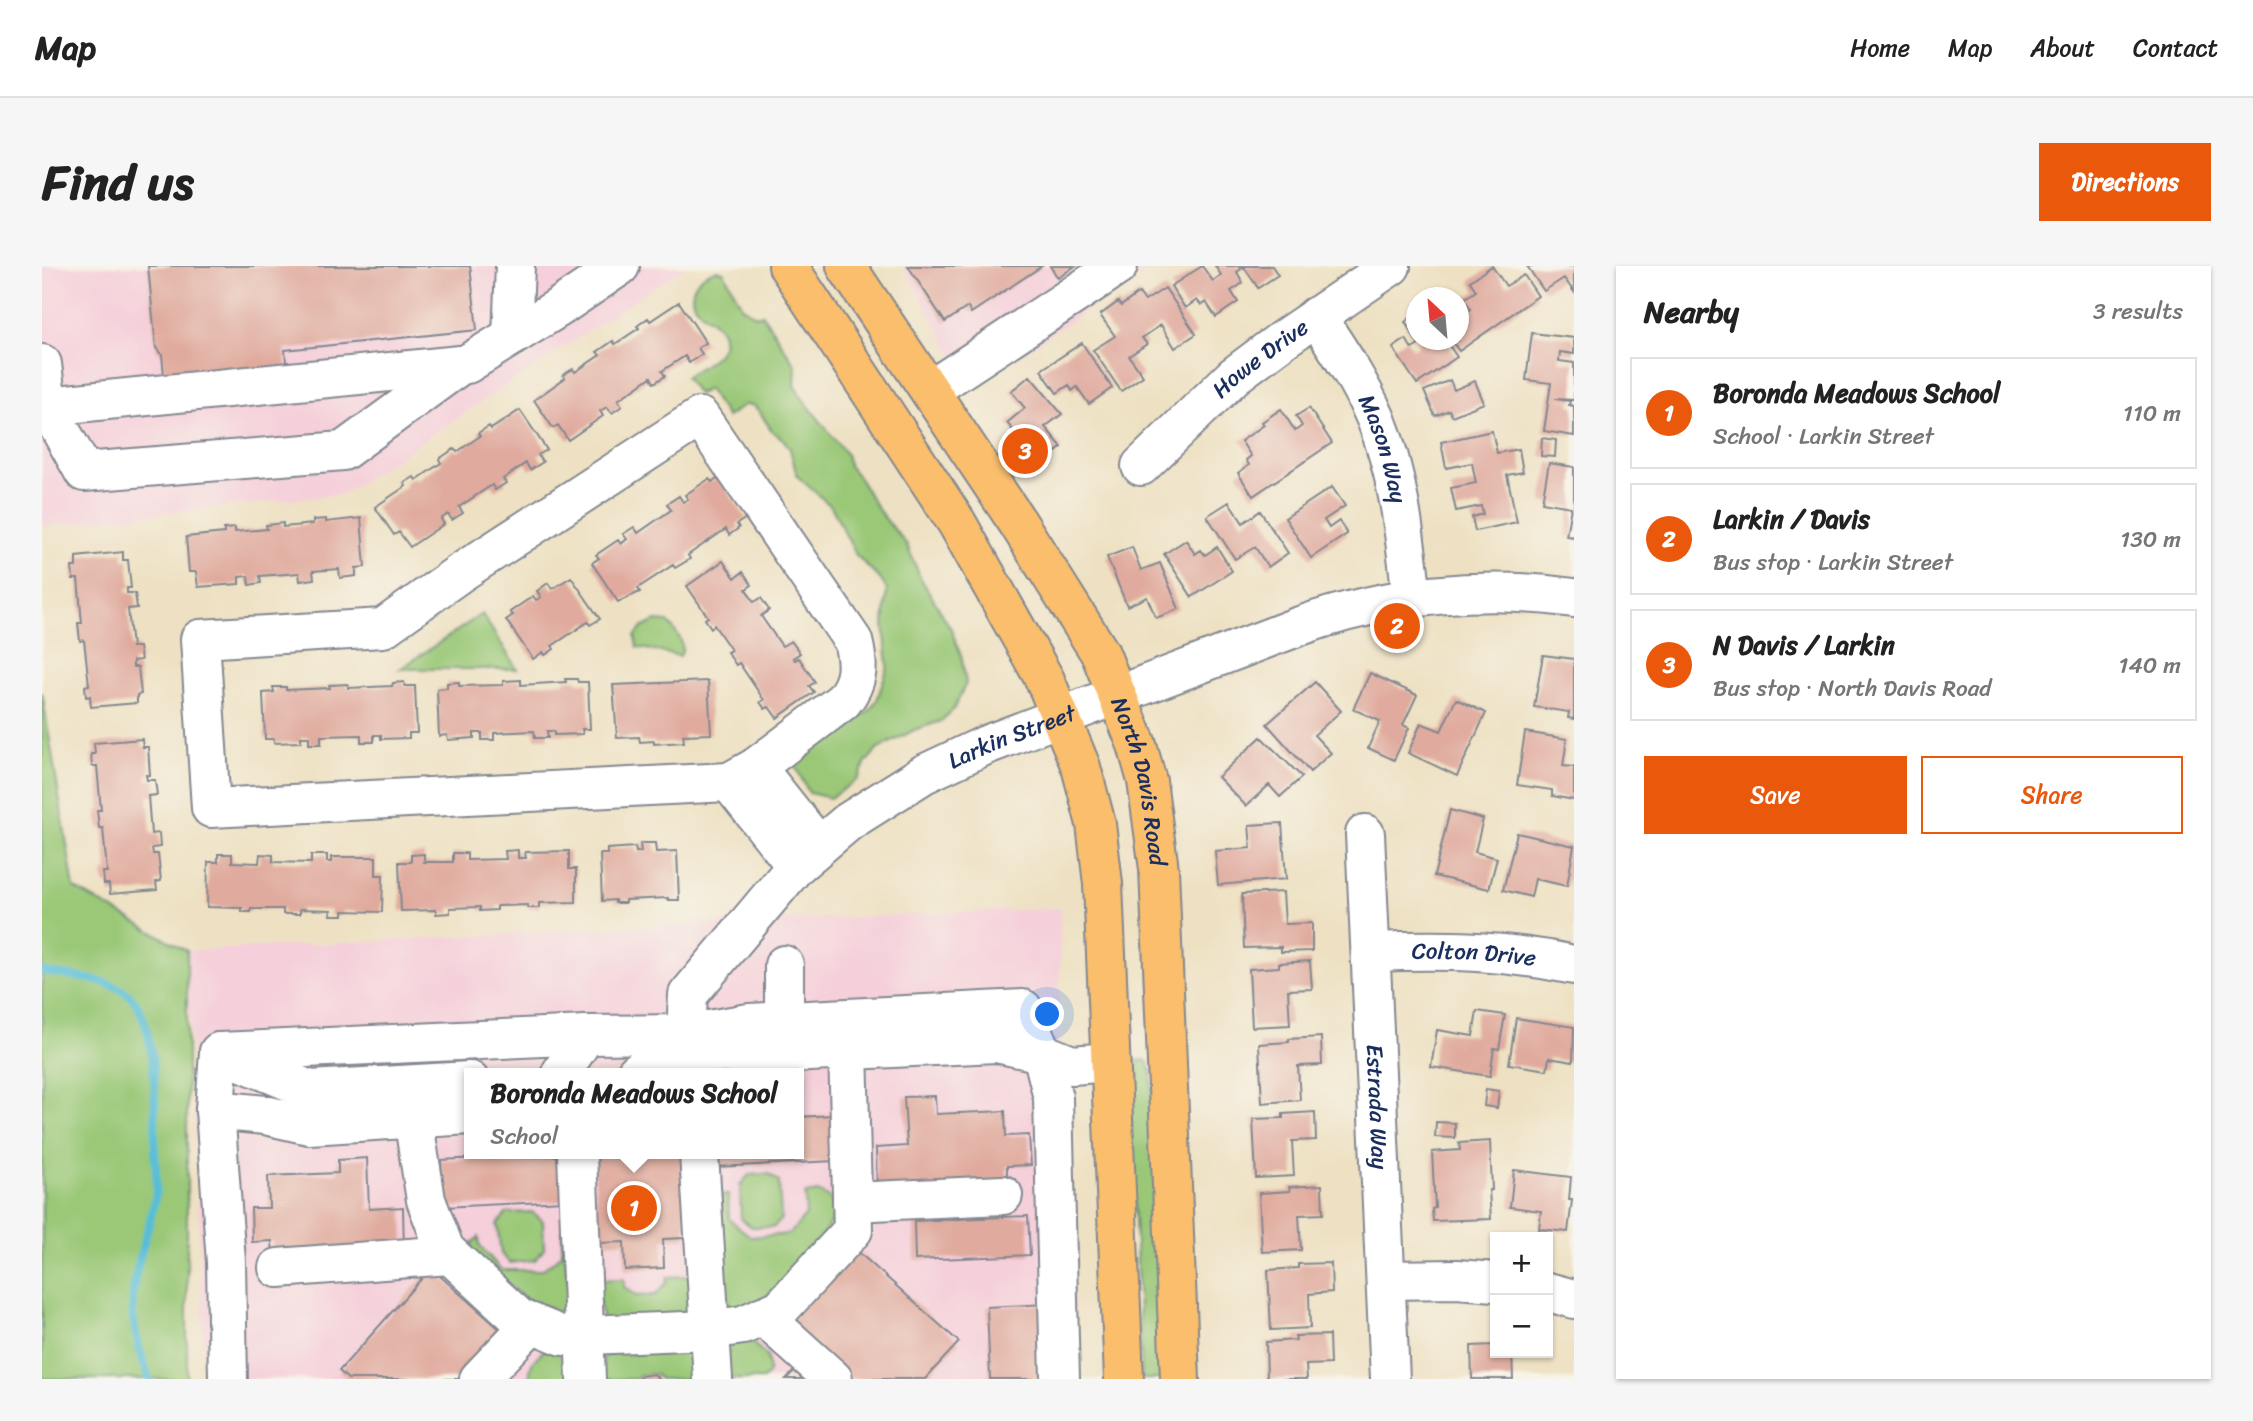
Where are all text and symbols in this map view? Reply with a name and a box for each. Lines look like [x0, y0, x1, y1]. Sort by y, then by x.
text: Map [35, 19, 96, 77]
text: Home [1850, 27, 1910, 69]
text: Map [1948, 27, 1992, 69]
text: About [2030, 27, 2095, 69]
text: Contact [2133, 27, 2218, 69]
text: Find us [42, 139, 194, 226]
button: Directions [2039, 143, 2211, 221]
text: Nearby [1644, 285, 1739, 339]
north arrow [1406, 287, 1469, 350]
text: 3 results [2093, 291, 2183, 332]
street label: Howe Drive [1202, 307, 1317, 408]
text: Boronda Meadows School [1713, 370, 2000, 416]
street label: Mason Way [1347, 387, 1419, 507]
text: 1 [1664, 393, 1674, 434]
text: 110 m [2123, 393, 2181, 434]
text: School · Larkin Street [1713, 416, 1934, 457]
pin: 3 [1002, 425, 1048, 477]
text: Larkin / Davis [1713, 496, 1870, 542]
text: 2 [1662, 519, 1676, 560]
text: 130 m [2120, 519, 2181, 560]
text: Bus stop · Larkin Street [1713, 542, 1953, 583]
pin: 2 [1374, 600, 1420, 652]
text: N Davis / Larkin [1713, 622, 1895, 668]
text: 3 [1663, 645, 1675, 686]
text: 140 m [2119, 645, 2181, 686]
text: Bus stop · North Davis Road [1713, 668, 1991, 709]
street label: North Davis Road [1099, 690, 1179, 870]
street label: Larkin Street [941, 692, 1083, 781]
button: Save [1644, 756, 1907, 834]
button: Share [1921, 756, 2183, 834]
street label: Colton Drive [1411, 930, 1539, 978]
your location [1030, 997, 1064, 1031]
street label: Estrada Way [1354, 1043, 1401, 1170]
popup [464, 1068, 804, 1159]
text: Boronda Meadows School [490, 1070, 778, 1116]
text: School [490, 1116, 558, 1157]
pin: 1 [611, 1182, 657, 1234]
map controls [1490, 1232, 1553, 1358]
button: + [1490, 1232, 1553, 1295]
button: − [1490, 1295, 1553, 1358]

